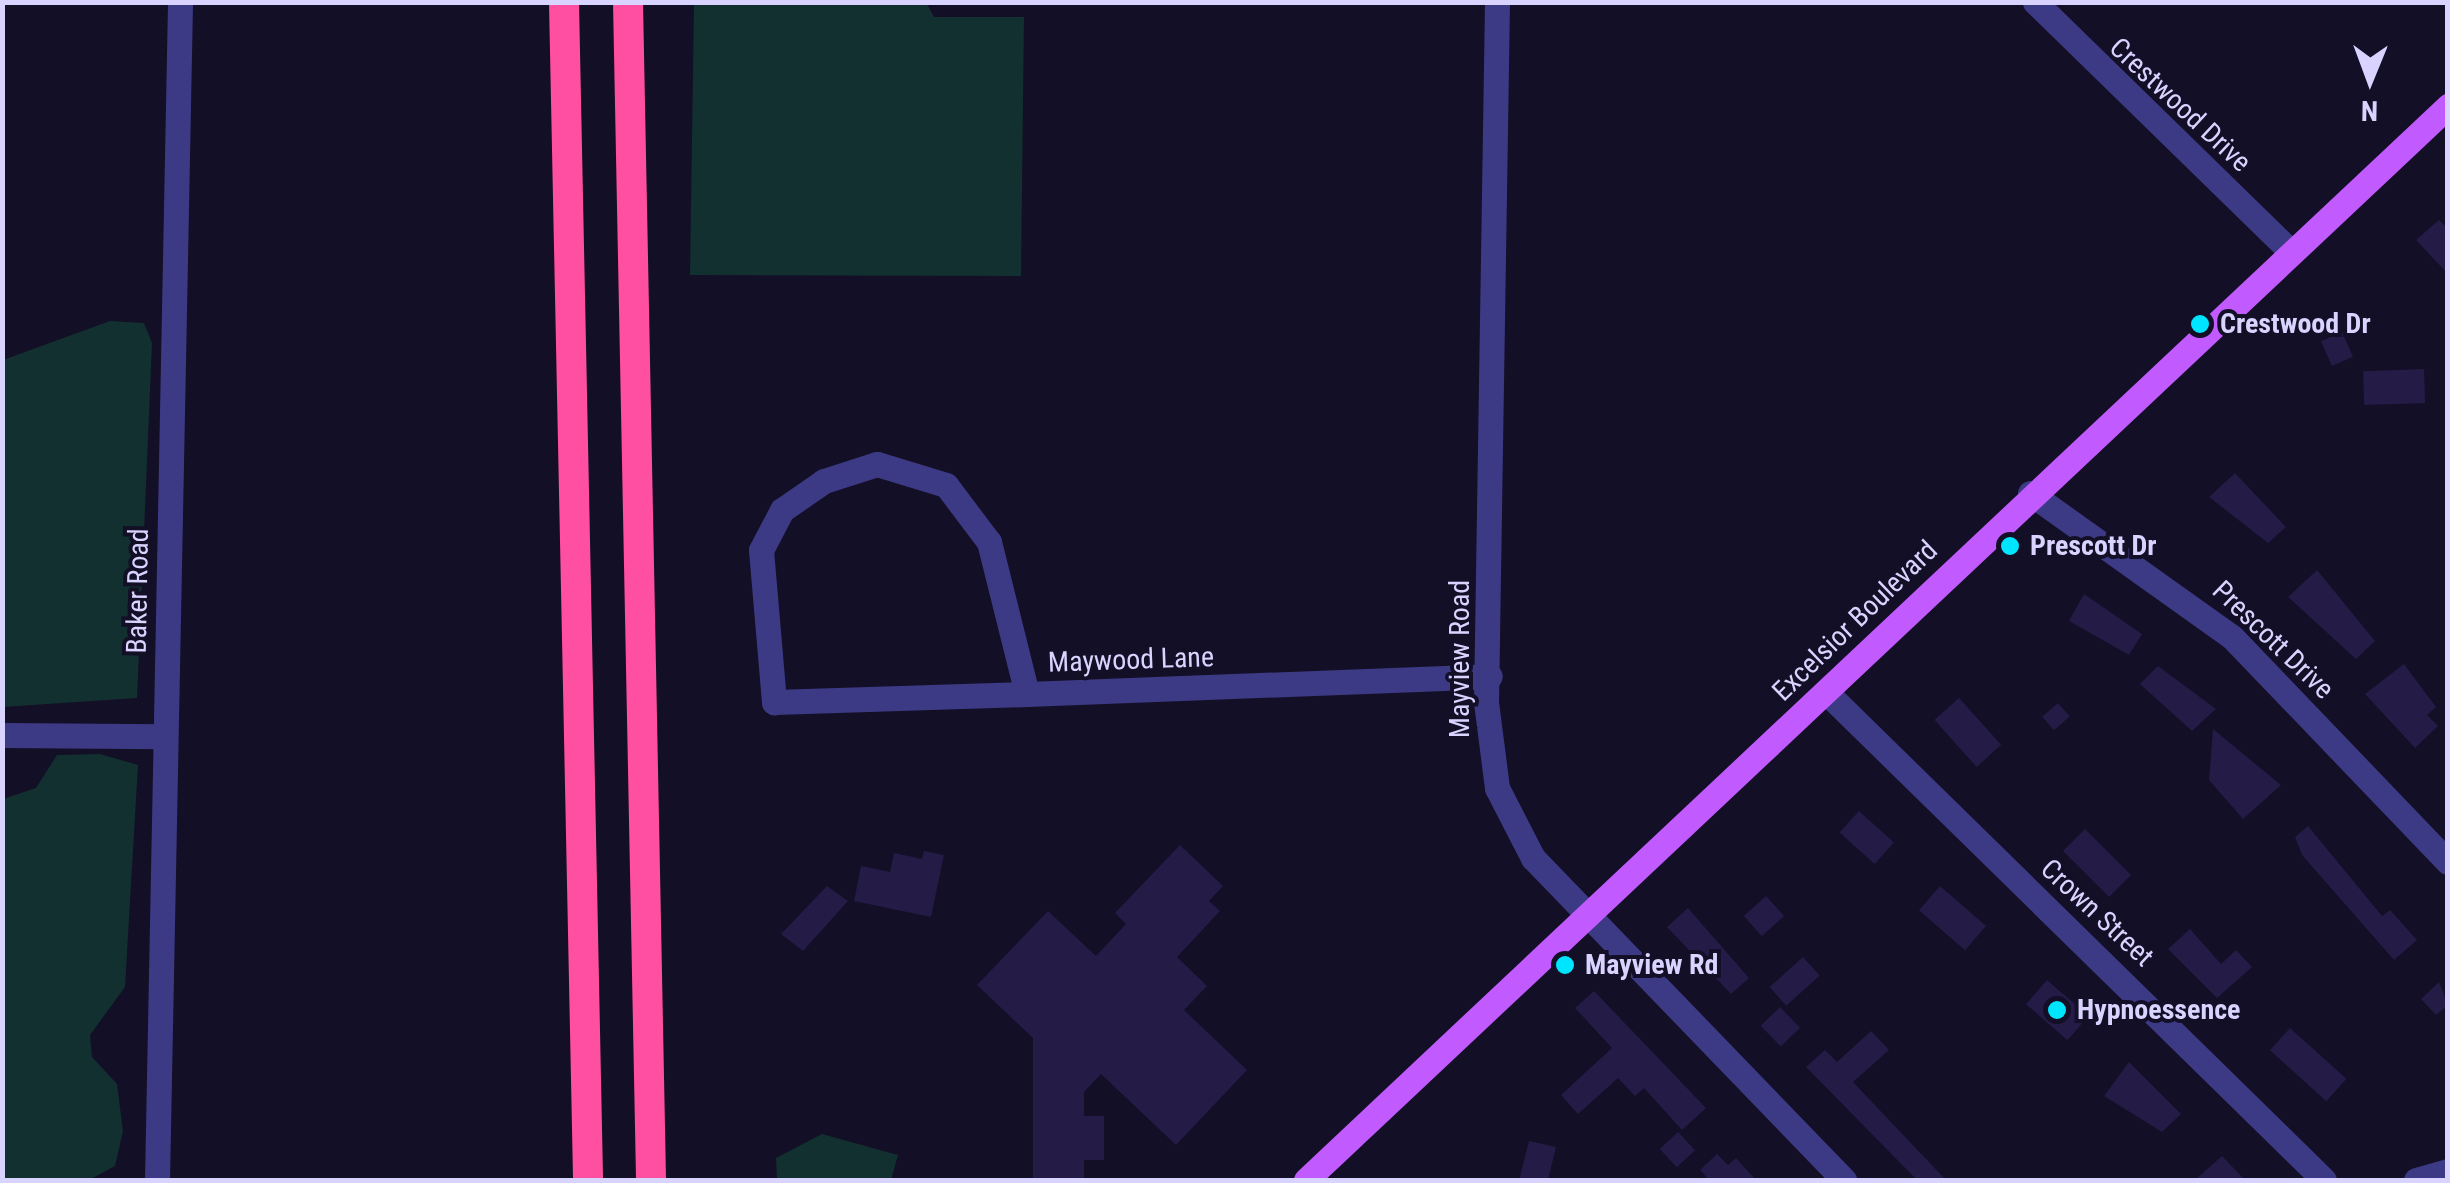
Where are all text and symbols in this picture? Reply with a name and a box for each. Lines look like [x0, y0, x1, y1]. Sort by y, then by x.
north arrow [2320, 30, 2420, 130]
street label: Crestwood Drive [2102, 31, 2258, 179]
text: N [2361, 94, 2378, 127]
place label: Crestwood Dr [2220, 307, 2371, 341]
marker: Crestwood Dr [2189, 313, 2211, 335]
street label: Baker Road [120, 528, 156, 654]
place label: Prescott Dr [2030, 529, 2157, 563]
street label: Excelsior Boulevard [1766, 534, 1944, 708]
marker: Prescott Dr [1999, 535, 2021, 557]
street label: Prescott Drive [2205, 574, 2341, 706]
street label: Mayview Road [1443, 580, 1477, 738]
street label: Maywood Lane [1047, 640, 1215, 680]
street label: Crown Street [2034, 852, 2160, 974]
place label: Mayview Rd [1585, 948, 1718, 982]
marker: Mayview Rd [1554, 954, 1576, 976]
place label: Hypnoessence [2077, 993, 2241, 1027]
marker: Hypnoessence [2046, 999, 2068, 1021]

